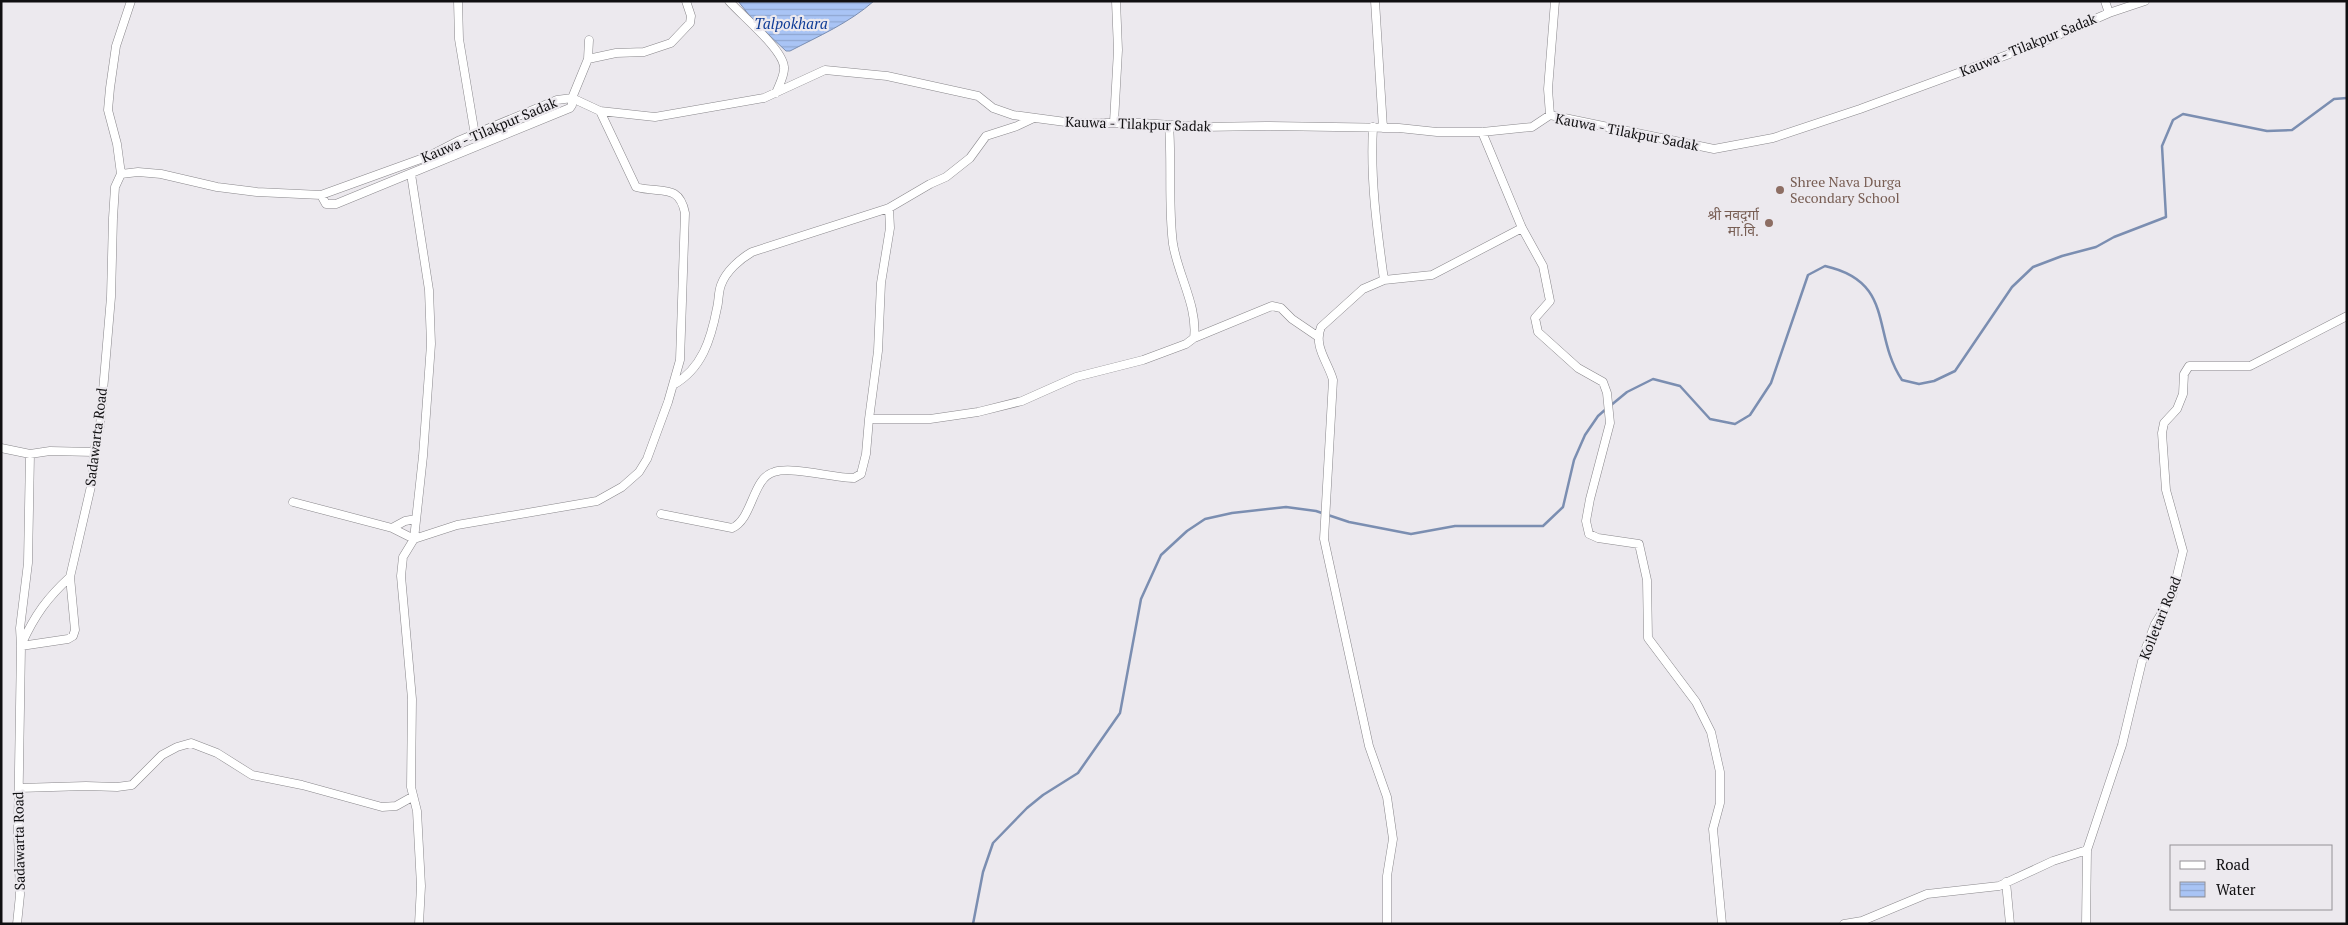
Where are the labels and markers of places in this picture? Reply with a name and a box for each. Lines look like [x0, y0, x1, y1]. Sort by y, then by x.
place label: Shree Nava Durga Secondary School [1790, 172, 1901, 207]
marker: Shree Nava Durga Secondary School [1774, 184, 1786, 196]
place label: श्री नवदुर्गा मा.वि. [1708, 205, 1760, 240]
marker: श्री नवदुर्गा मा.वि. [1763, 217, 1775, 229]

